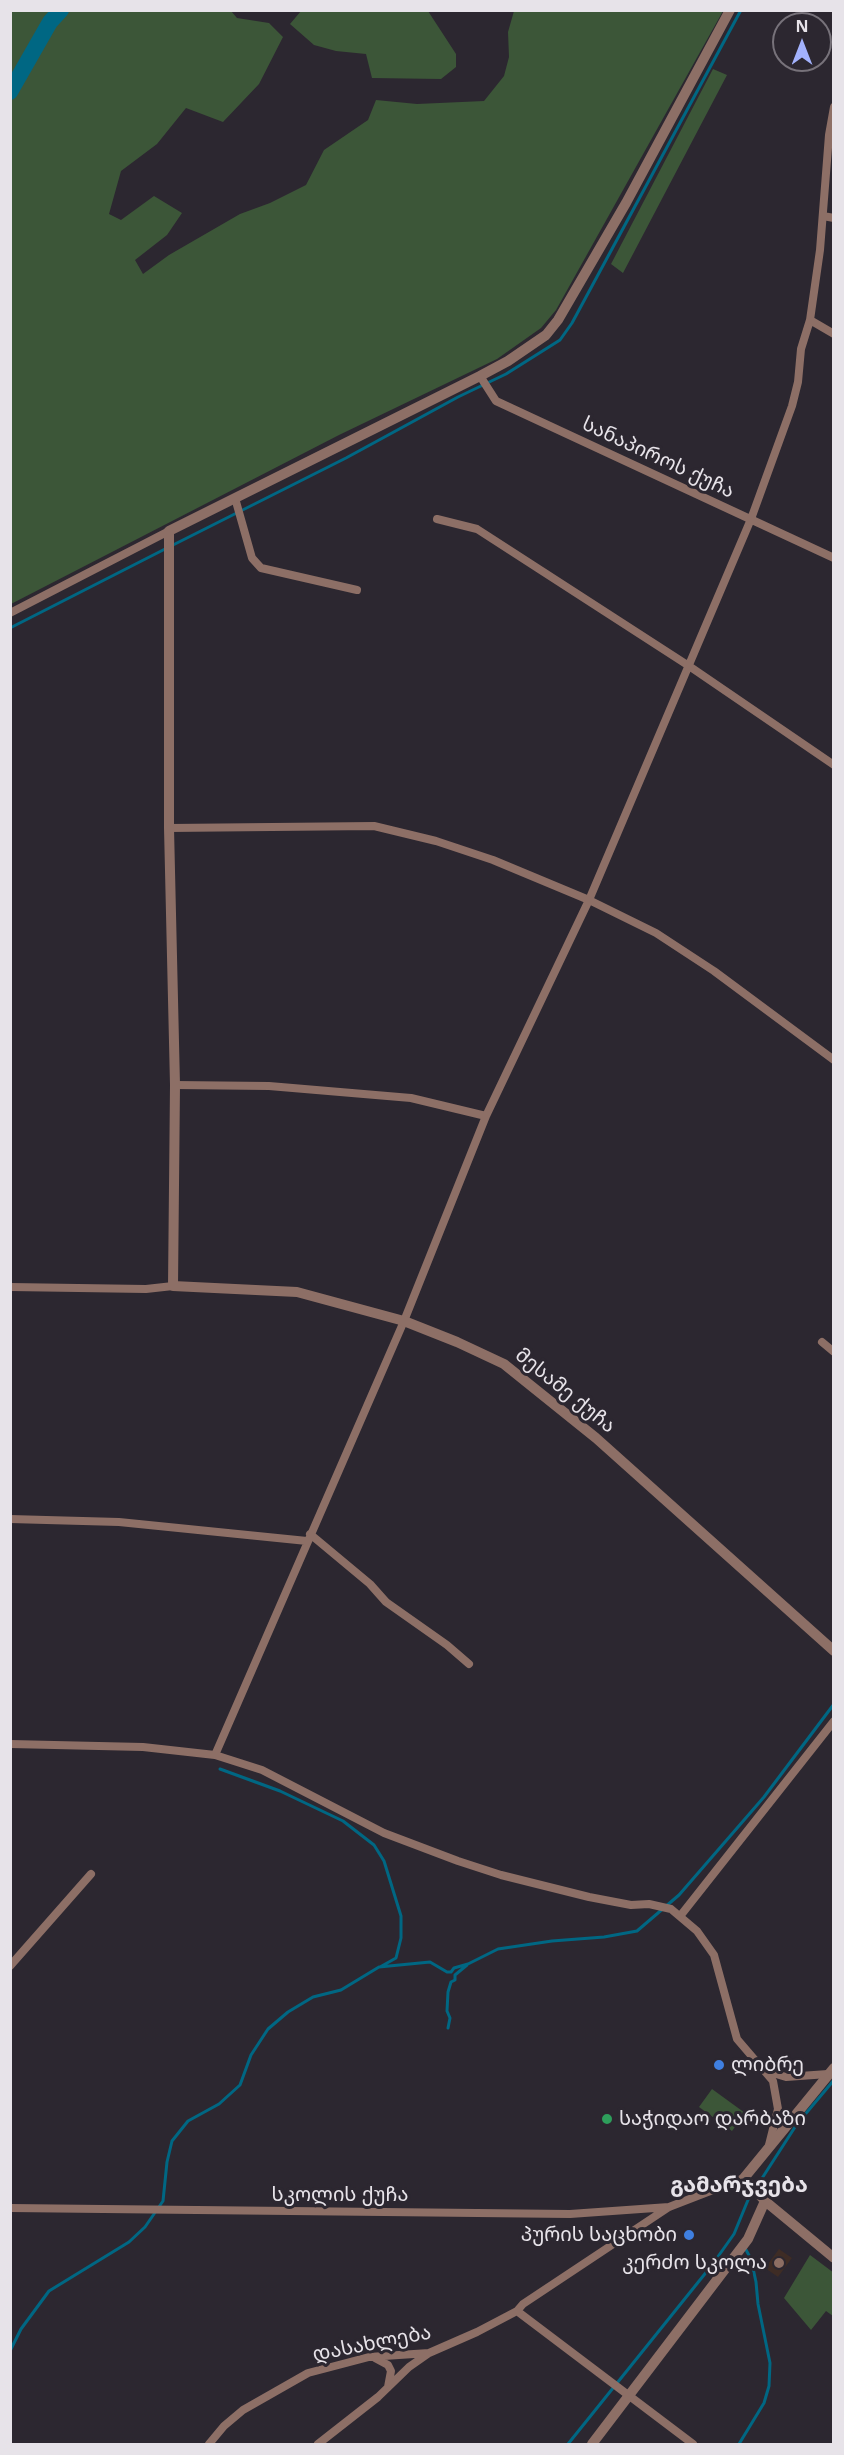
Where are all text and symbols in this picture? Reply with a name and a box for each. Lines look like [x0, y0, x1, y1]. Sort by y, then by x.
north arrow [772, 12, 832, 72]
text: N [795, 15, 809, 37]
street label: სანაპიროს ქუჩა [578, 412, 738, 504]
street label: მესამე ქუჩა [510, 1343, 620, 1439]
place label: ლიბრე [731, 2053, 804, 2077]
marker: ლიბრე [712, 2058, 726, 2072]
place label: საჭიდაო დარბაზი [619, 2107, 806, 2131]
marker: საჭიდაო დარბაზი [600, 2112, 614, 2126]
district label: გამარჯვება [670, 2173, 808, 2199]
street label: სკოლის ქუჩა [272, 2183, 408, 2207]
place label: პურის საცხობი [521, 2223, 677, 2247]
marker: პურის საცხობი [682, 2228, 696, 2242]
place label: კერძო სკოლა [622, 2251, 767, 2275]
marker: კერძო სკოლა [772, 2256, 786, 2270]
street label: დასახლება [311, 2321, 433, 2367]

